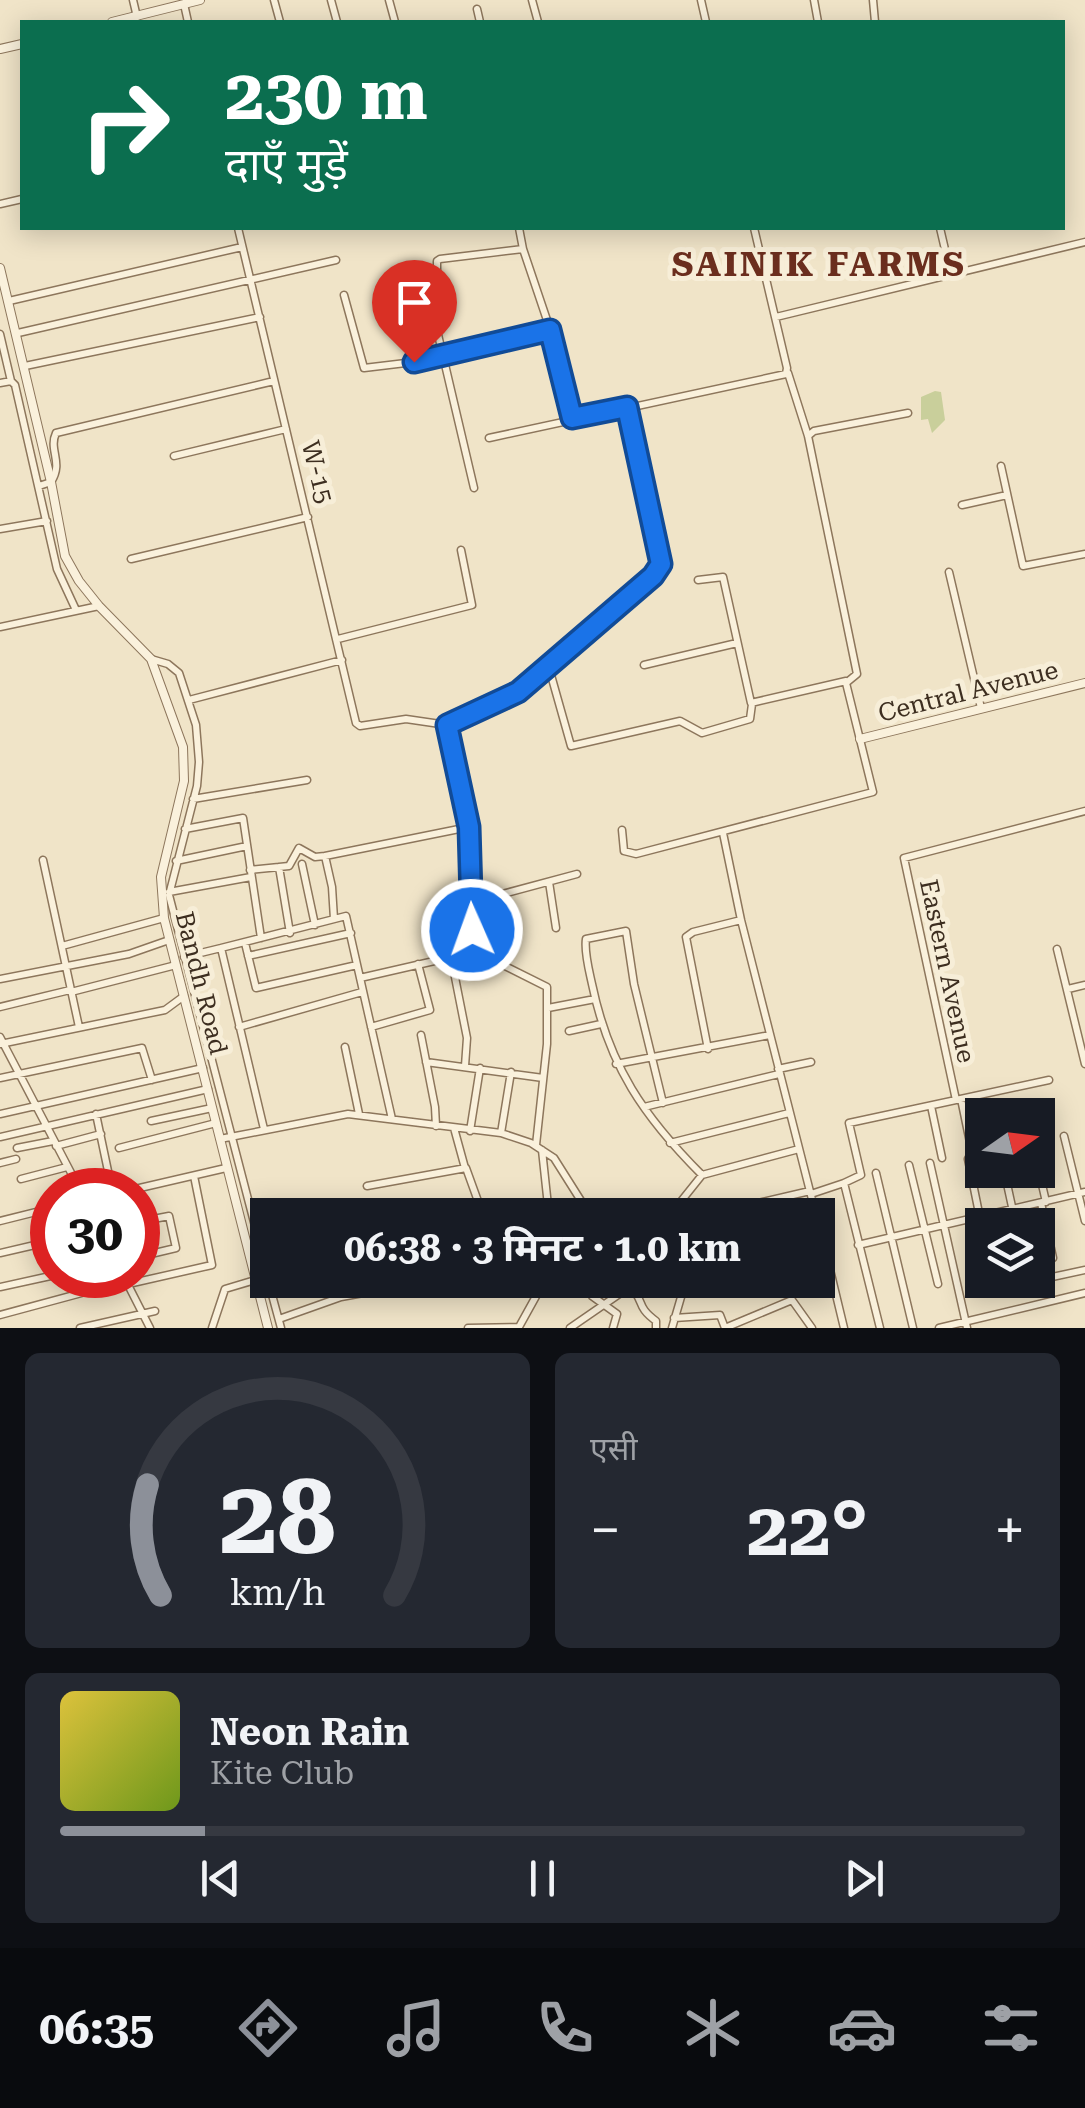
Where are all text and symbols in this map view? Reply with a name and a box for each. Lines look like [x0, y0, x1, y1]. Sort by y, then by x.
text: 230 m [225, 54, 428, 136]
icon: right [60, 60, 190, 190]
text: दाएँ मुड़ें [225, 138, 348, 191]
district label: SAINIK FARMS [672, 244, 967, 285]
pin [372, 260, 457, 363]
icon: arrive [387, 275, 442, 330]
street label: W-15 [296, 438, 339, 506]
street label: Central Avenue [875, 655, 1061, 728]
street label: Eastern Avenue [914, 877, 981, 1065]
position arrow [420, 878, 524, 982]
street label: Bandh Road [170, 909, 233, 1058]
north arrow [965, 1098, 1055, 1188]
map controls [965, 1098, 1055, 1298]
speed limit sign: 30 [30, 1168, 160, 1298]
button: layers [965, 1208, 1055, 1298]
text: 06:38 · 3 मिनट · 1.0 km [344, 1226, 741, 1270]
text: एसी [590, 1430, 638, 1468]
text: 28 [219, 1457, 336, 1578]
text: 22° [747, 1485, 868, 1573]
text: − [590, 1498, 621, 1562]
text: + [994, 1498, 1025, 1562]
text: km/h [230, 1572, 325, 1614]
text: Neon Rain [210, 1710, 409, 1754]
text: Kite Club [210, 1754, 354, 1792]
icon: previous [193, 1851, 248, 1906]
icon: pause [515, 1851, 570, 1906]
icon: next [837, 1851, 892, 1906]
icon: directions [233, 1993, 303, 2063]
icon: music [381, 1993, 451, 2063]
icon: phone [530, 1993, 600, 2063]
icon: climate [678, 1993, 748, 2063]
icon: car [827, 1993, 897, 2063]
icon: filters [976, 1993, 1046, 2063]
text: 06:35 [39, 2002, 154, 2055]

